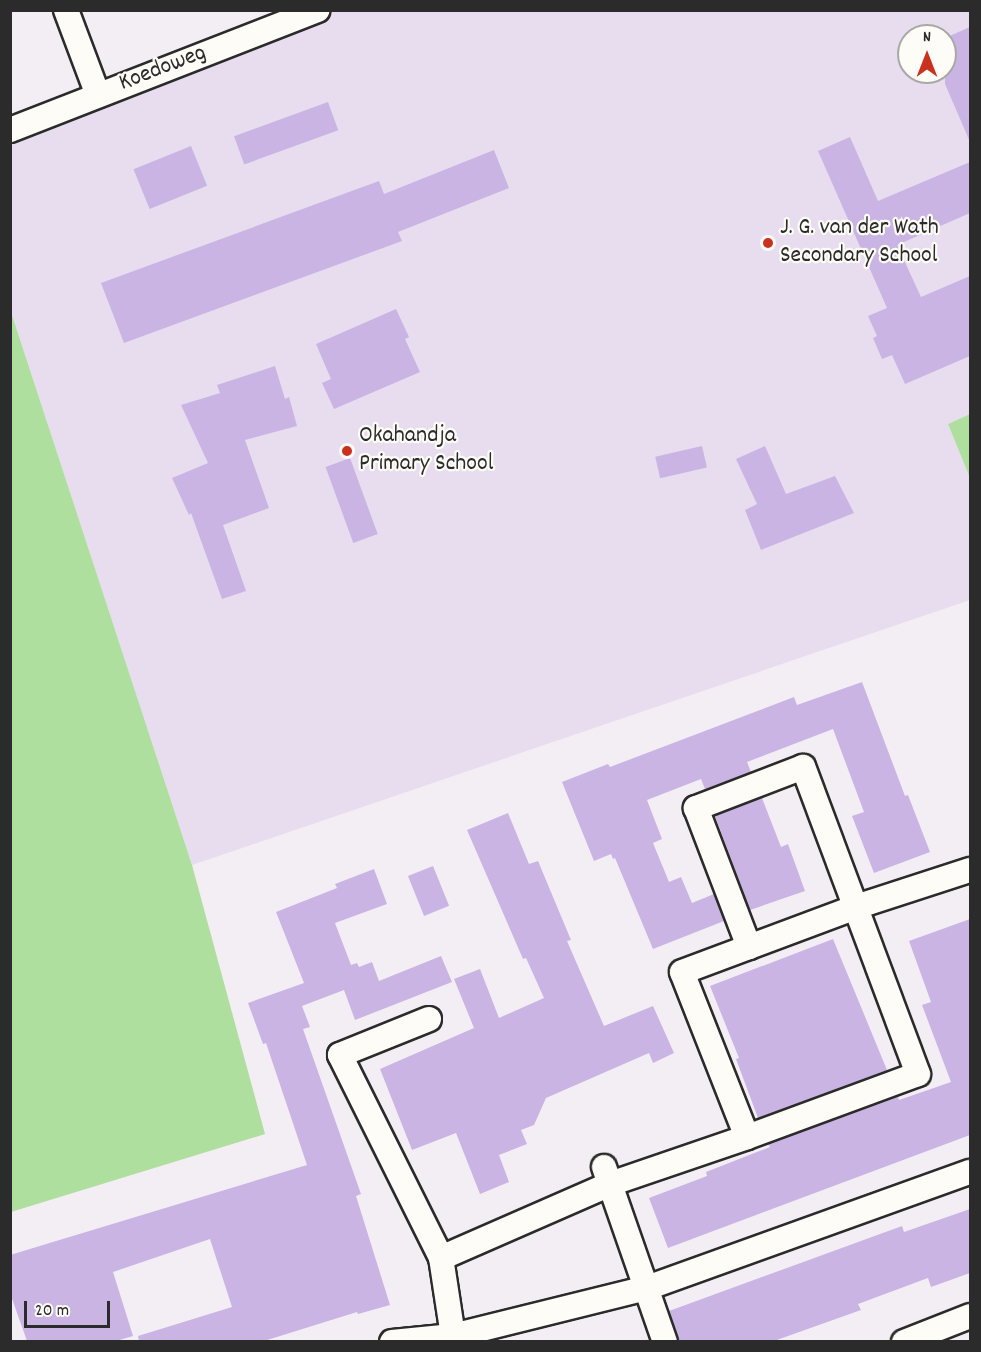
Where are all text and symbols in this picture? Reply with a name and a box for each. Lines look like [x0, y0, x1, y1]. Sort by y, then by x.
north arrow [897, 24, 957, 84]
text: N [923, 26, 931, 49]
street label: Koedoweg [115, 39, 211, 99]
place label: J. G. van der Wath Secondary School [780, 215, 939, 271]
marker: J. G. van der Wath Secondary School [761, 236, 775, 250]
place label: Okahandja Primary School [359, 423, 493, 479]
marker: Okahandja Primary School [340, 444, 354, 458]
scale bar [27, 1289, 112, 1327]
text: 20 m [35, 1299, 69, 1324]

